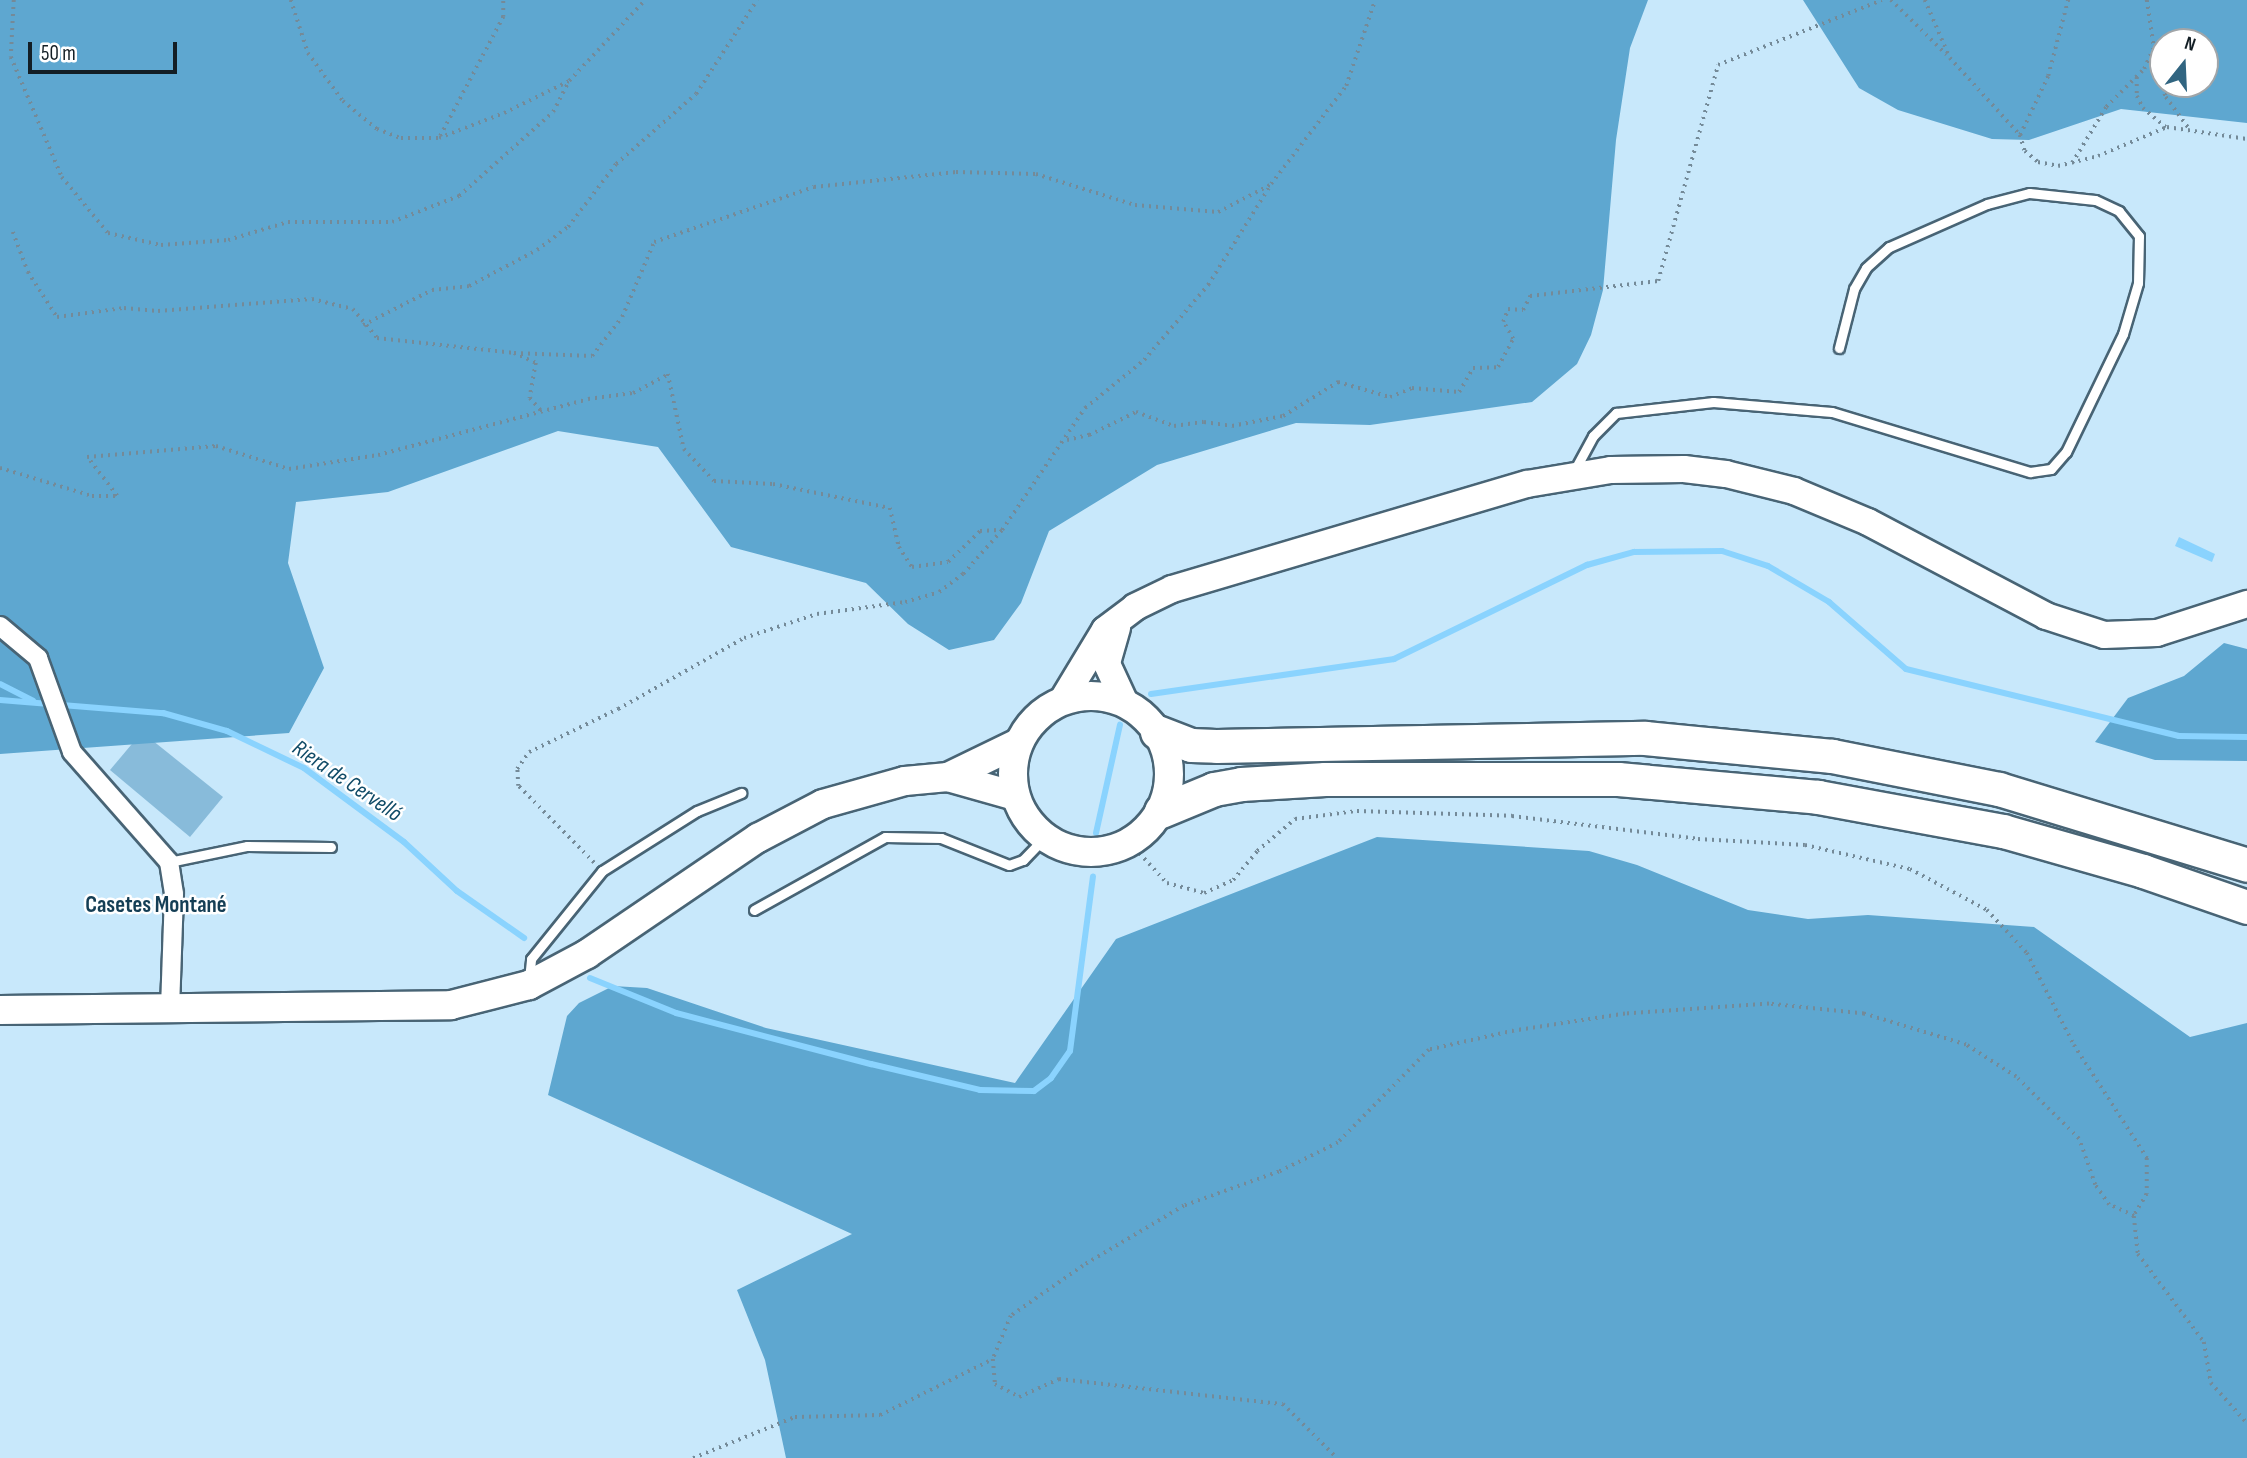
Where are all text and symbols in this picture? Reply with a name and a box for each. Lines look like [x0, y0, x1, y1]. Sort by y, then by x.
scale bar [32, 28, 180, 72]
north arrow [2149, 28, 2219, 98]
text: N [2182, 32, 2198, 57]
text: 50 m [41, 41, 76, 66]
water label: Riera de Cervelló [287, 734, 407, 828]
district label: Casetes Montané [85, 891, 227, 919]

